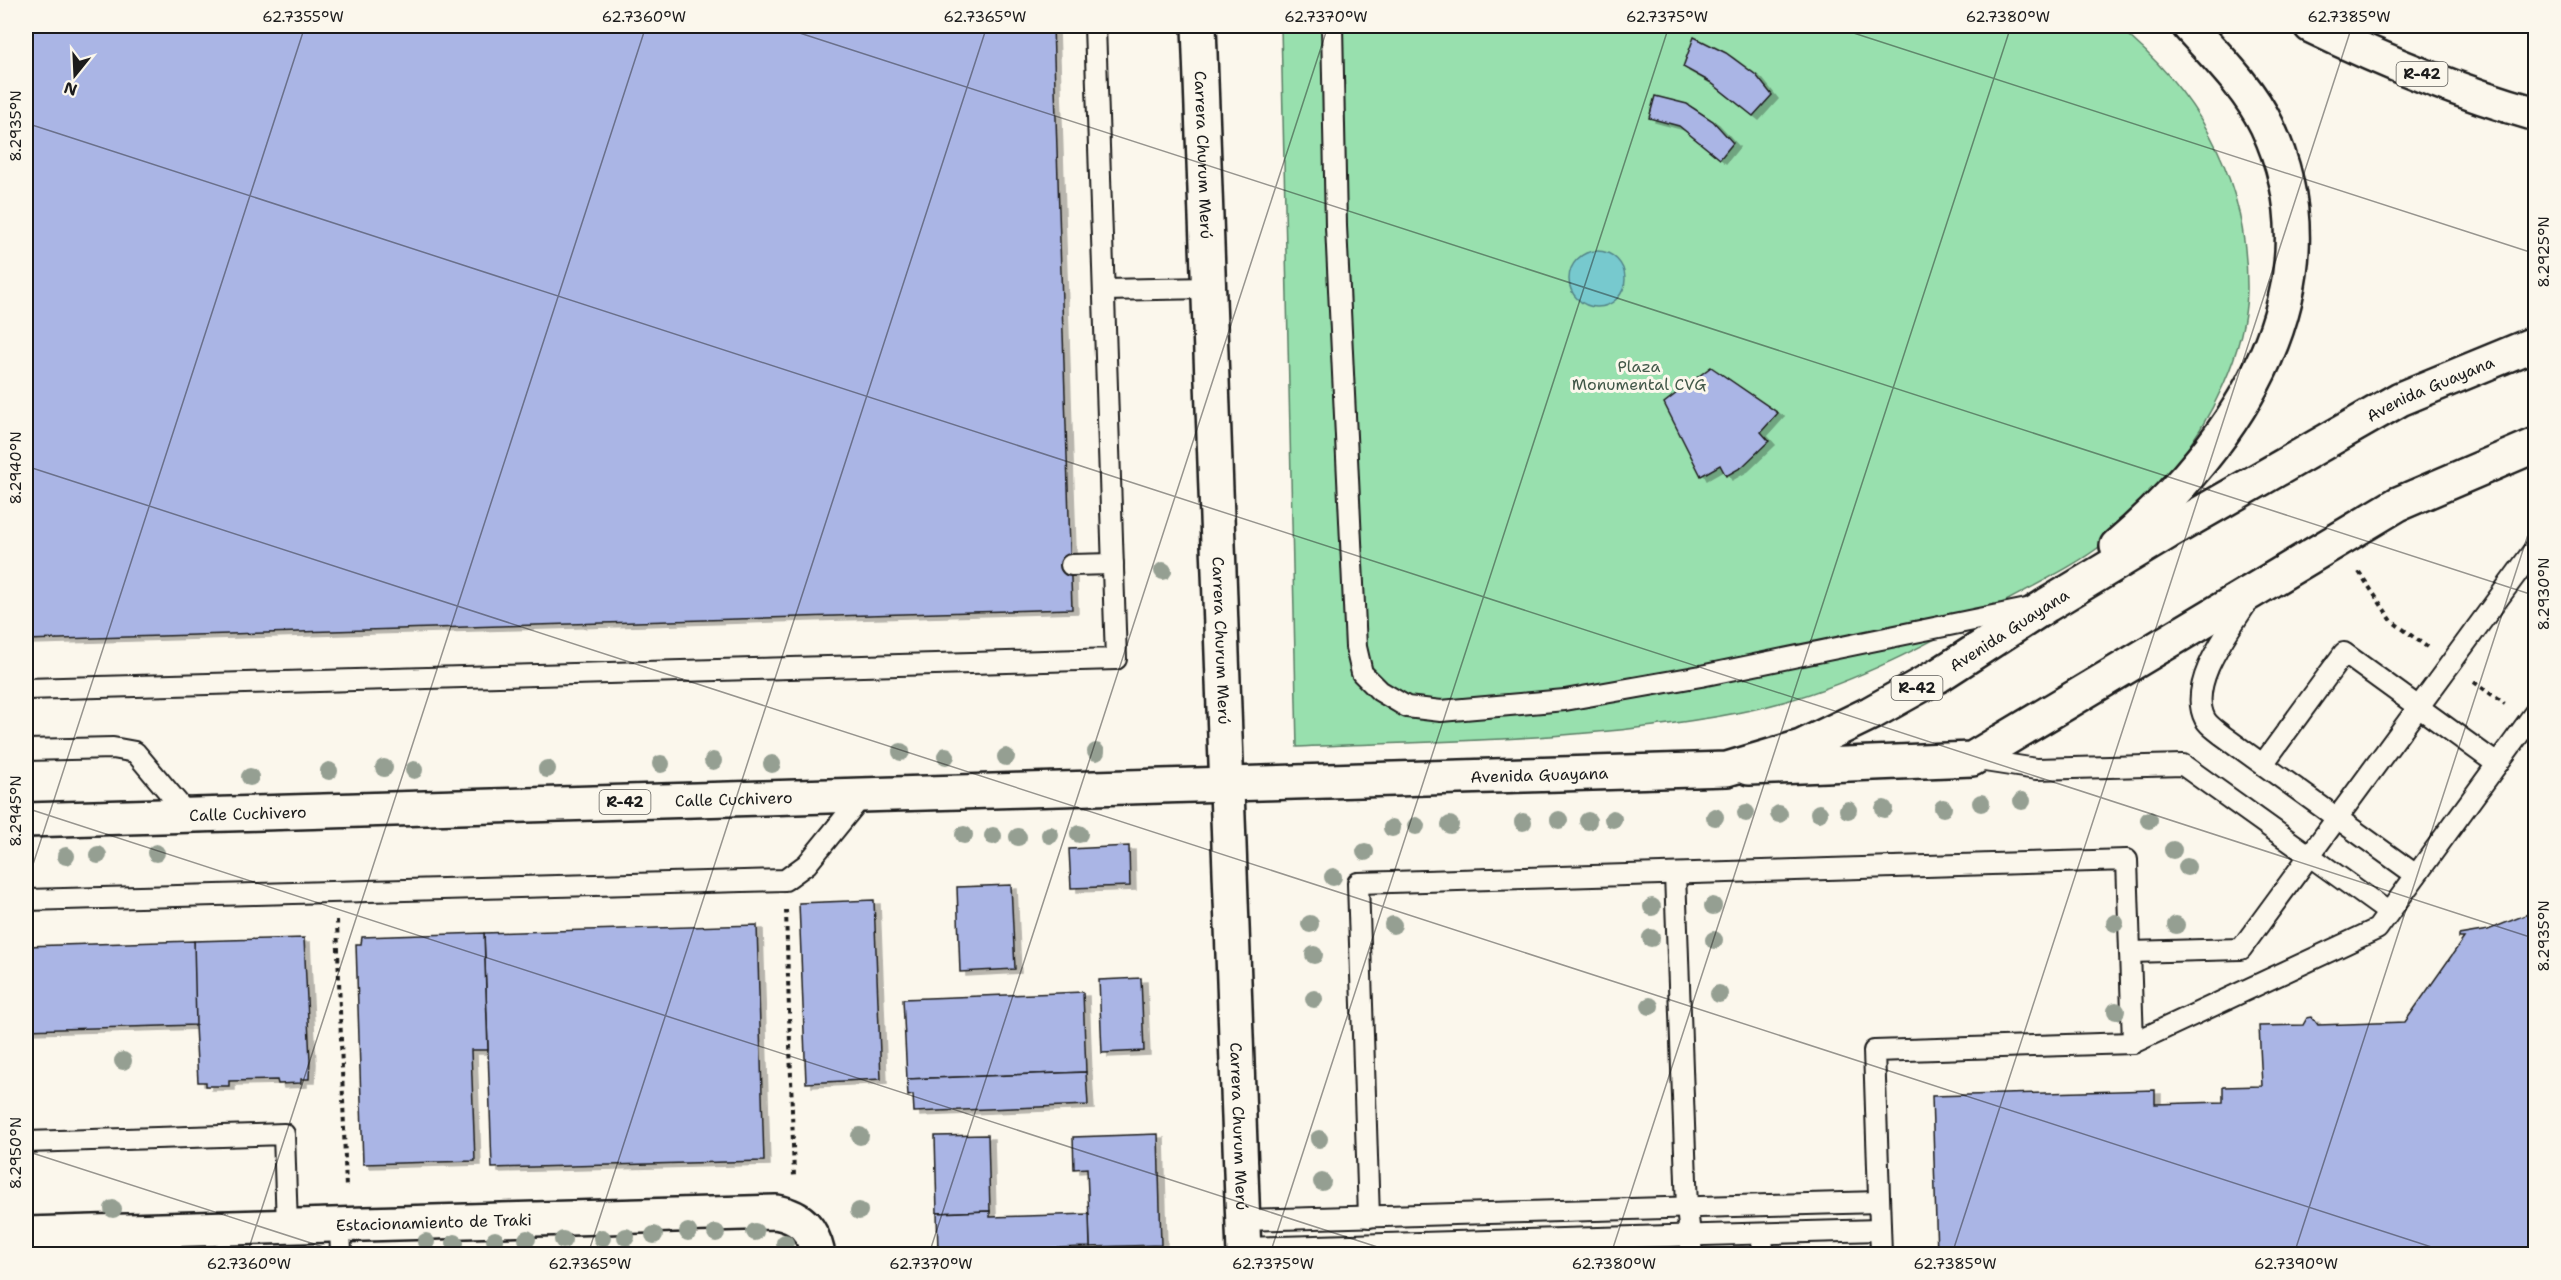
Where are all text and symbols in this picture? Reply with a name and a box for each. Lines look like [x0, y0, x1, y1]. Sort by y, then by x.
text: 62.7355°W [262, 7, 344, 27]
text: 62.7360°W [602, 7, 686, 27]
text: 62.7365°W [944, 7, 1026, 27]
text: 62.7370°W [1284, 7, 1368, 27]
text: 62.7375°W [1626, 7, 1708, 27]
text: 62.7380°W [1966, 7, 2050, 27]
text: 62.7385°W [2307, 7, 2391, 27]
north arrow [45, 45, 105, 105]
road number: R-42 [2396, 62, 2448, 86]
street label: Carrera Churum Merú [1190, 71, 1217, 239]
text: N [61, 77, 80, 101]
text: 8.2935°N [6, 90, 26, 162]
text: 8.2925°N [2534, 216, 2554, 288]
street label: Avenida Guayana [2363, 351, 2497, 427]
park label: Plaza Monumental CVG [1572, 356, 1706, 395]
text: 8.2940°N [6, 431, 26, 505]
street label: Carrera Churum Merú [1208, 556, 1235, 725]
text: 8.2930°N [2534, 558, 2554, 630]
street label: Avenida Guayana [1945, 584, 2073, 676]
road number: R-42 [1892, 676, 1942, 700]
street label: Avenida Guayana [1470, 762, 1609, 787]
text: 8.2945°N [6, 775, 26, 847]
street label: Calle Cuchivero [675, 787, 793, 811]
road number: R-42 [600, 790, 650, 814]
street label: Calle Cuchivero [189, 801, 307, 826]
text: 8.2935°N [2534, 900, 2554, 972]
street label: Carrera Churum Merú [1226, 1042, 1253, 1211]
text: 8.2950°N [6, 1117, 26, 1189]
street label: Estacionamiento de Traki [336, 1209, 532, 1235]
text: 62.7360°W [207, 1254, 291, 1274]
text: 62.7365°W [549, 1254, 631, 1274]
text: 62.7370°W [889, 1254, 973, 1274]
text: 62.7375°W [1232, 1254, 1314, 1274]
text: 62.7380°W [1572, 1254, 1656, 1274]
text: 62.7385°W [1913, 1254, 1997, 1274]
text: 62.7390°W [2254, 1254, 2338, 1274]

